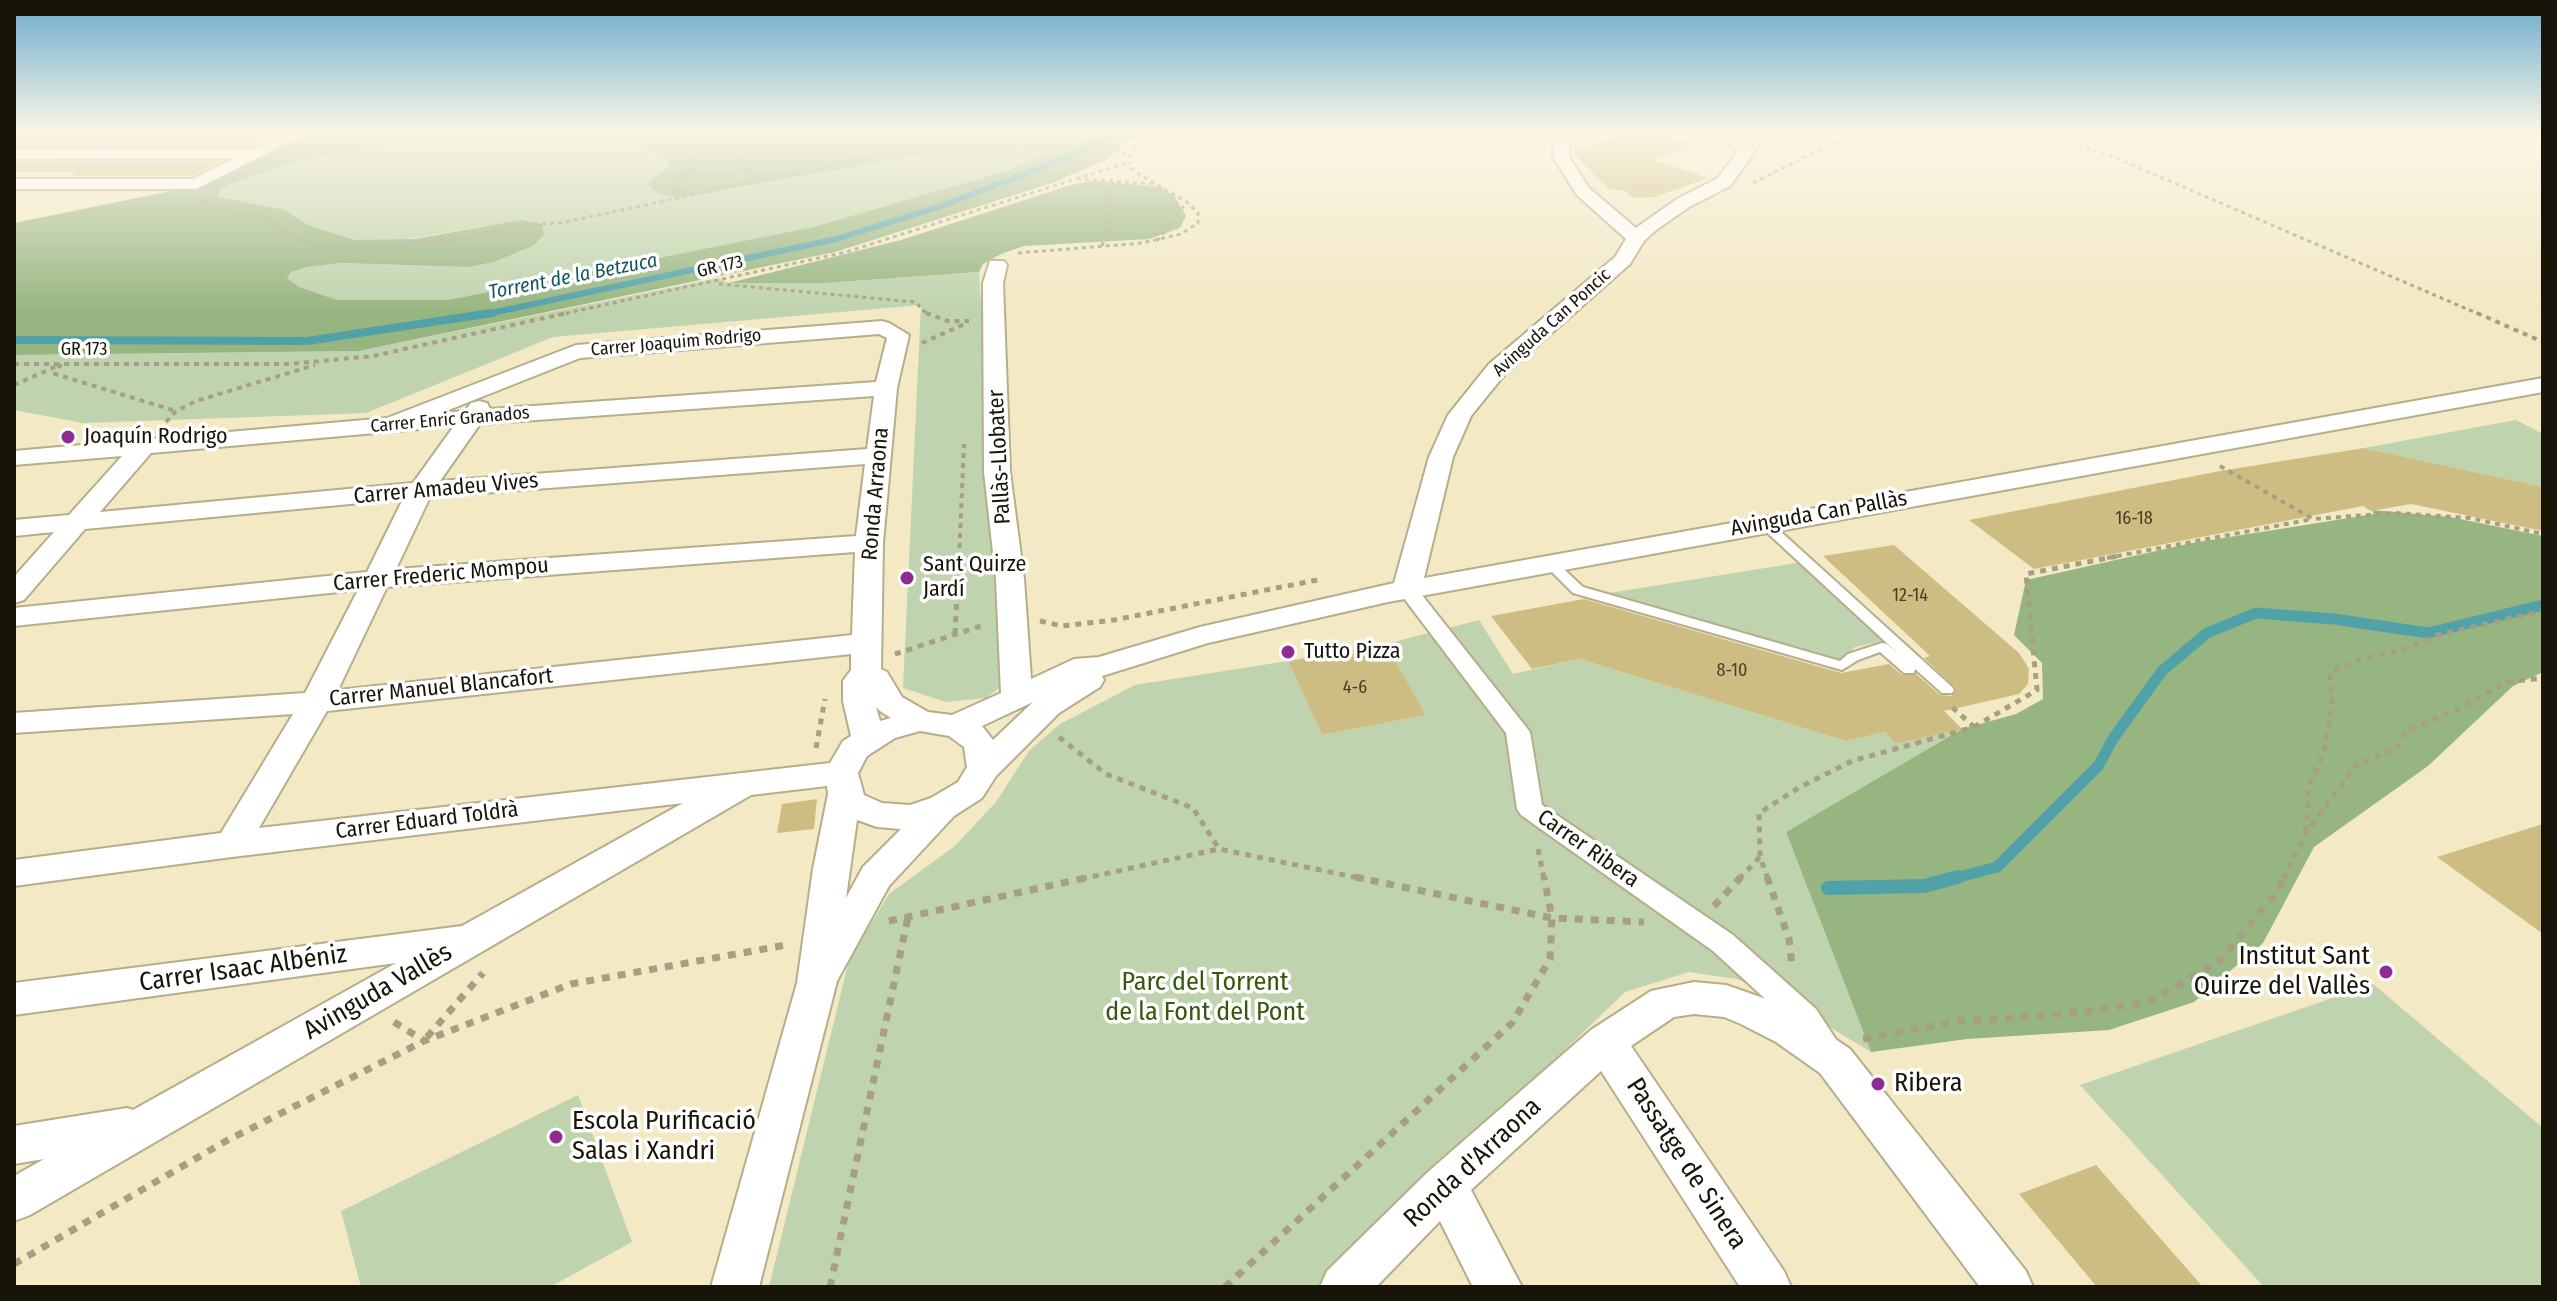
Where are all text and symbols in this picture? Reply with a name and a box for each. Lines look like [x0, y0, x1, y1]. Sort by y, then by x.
water label: Torrent de la Betzuca [487, 249, 659, 305]
street label: GR 173 [695, 251, 745, 283]
street label: Avinguda Can Poncic [1489, 264, 1615, 382]
street label: Carrer Joaquim Rodrigo [590, 325, 762, 361]
street label: GR 173 [61, 339, 107, 361]
street label: Pallàs-Llobater [983, 389, 1017, 525]
street label: Carrer Enric Granados [370, 402, 530, 438]
place label: Joaquín Rodrigo [84, 424, 228, 450]
street label: Ronda Arraona [857, 426, 895, 562]
marker: Joaquín Rodrigo [59, 428, 77, 446]
street label: Carrer Amadeu Vives [352, 468, 540, 510]
street label: Avinguda Can Pallàs [1729, 485, 1909, 543]
house number: 16-18 [2115, 508, 2153, 530]
street label: Carrer Frederic Mompou [332, 552, 550, 598]
place label: Sant Quirze Jardí [923, 552, 1026, 604]
marker: Sant Quirze Jardí [898, 569, 916, 587]
house number: 12-14 [1892, 585, 1928, 607]
place label: Tutto Pizza [1304, 639, 1401, 665]
marker: Tutto Pizza [1279, 643, 1297, 661]
house number: 8-10 [1717, 660, 1747, 682]
street label: Carrer Manuel Blancafort [328, 663, 554, 713]
house number: 4-6 [1343, 677, 1367, 699]
street label: Carrer Eduard Toldrà [334, 797, 520, 845]
street label: Carrer Ribera [1532, 804, 1644, 894]
street label: Avinguda Vallès [298, 937, 458, 1047]
street label: Carrer Isaac Albéniz [137, 939, 349, 999]
place label: Institut Sant Quirze del Vallès [2194, 941, 2370, 1002]
marker: Institut Sant Quirze del Vallès [2377, 963, 2395, 981]
park label: Parc del Torrent de la Font del Pont [1105, 967, 1305, 1028]
place label: Ribera [1894, 1068, 1962, 1100]
street label: Passatge de Sinera [1619, 1072, 1753, 1256]
marker: Ribera [1869, 1075, 1887, 1093]
street label: Ronda d'Arraona [1398, 1091, 1548, 1235]
place label: Escola Purificació Salas i Xandri [572, 1106, 756, 1168]
marker: Escola Purificació Salas i Xandri [547, 1128, 565, 1146]

